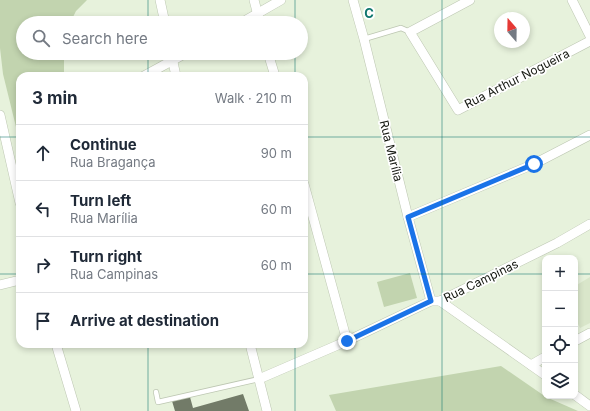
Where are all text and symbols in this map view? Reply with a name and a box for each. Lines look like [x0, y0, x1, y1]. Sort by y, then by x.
text: C [364, 5, 374, 21]
north arrow [494, 12, 530, 48]
search box [16, 16, 308, 60]
icon: search [30, 27, 52, 49]
text: Search here [62, 29, 148, 48]
street label: Rua Arthur Nogueira [462, 46, 572, 112]
text: 3 min [32, 88, 78, 108]
text: Walk · 210 m [215, 90, 292, 106]
street label: Rua Marília [377, 119, 406, 183]
text: Continue [70, 135, 137, 154]
icon: ahead [32, 142, 54, 164]
text: 90 m [261, 145, 292, 161]
text: Rua Bragança [70, 154, 156, 170]
route start [525, 155, 543, 173]
text: Turn left [70, 191, 131, 210]
icon: left [32, 198, 54, 220]
text: 60 m [261, 201, 292, 217]
text: Rua Marília [70, 210, 138, 226]
text: Turn right [70, 247, 142, 266]
icon: right [32, 254, 54, 276]
map controls [542, 255, 578, 399]
button: + [542, 255, 578, 291]
street label: Rua Campinas [441, 256, 521, 305]
text: 60 m [261, 257, 292, 273]
text: Rua Campinas [70, 266, 158, 282]
button: − [542, 291, 578, 327]
icon: arrive [32, 310, 54, 332]
text: Arrive at destination [70, 311, 219, 330]
button: locate [542, 327, 578, 363]
route end [338, 332, 356, 350]
button: layers [542, 363, 578, 399]

